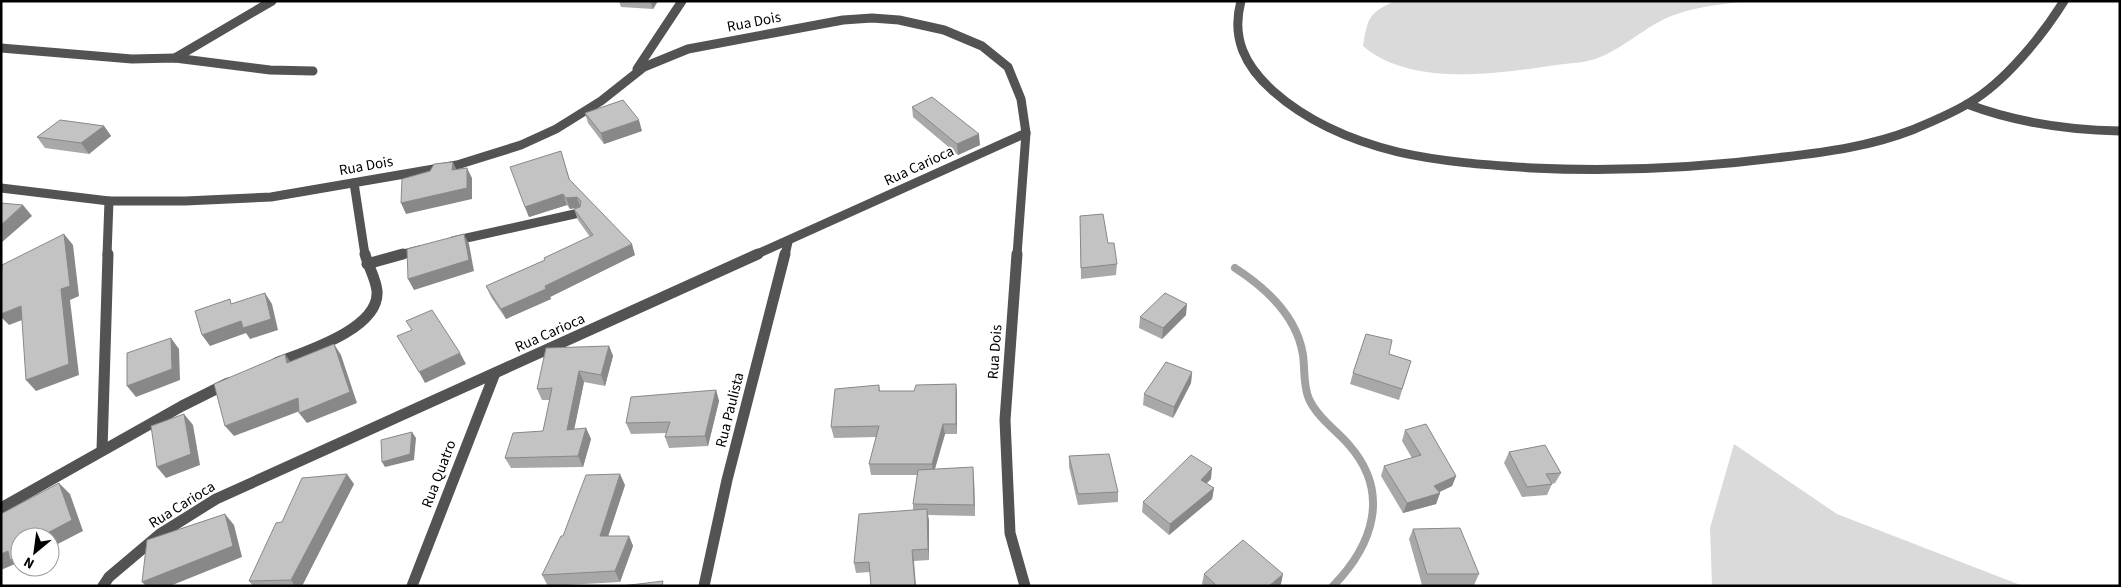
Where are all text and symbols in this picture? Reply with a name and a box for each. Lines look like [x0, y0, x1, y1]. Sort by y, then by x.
street label: Rua Dois [725, 6, 783, 38]
street label: Rua Carioca [881, 141, 957, 191]
street label: Rua Dois [337, 151, 395, 181]
street label: Rua Carioca [512, 308, 588, 358]
street label: Rua Dois [983, 324, 1007, 380]
street label: Rua Paulista [711, 370, 749, 450]
street label: Rua Quatro [416, 437, 462, 511]
street label: Rua Carioca [145, 476, 219, 534]
north arrow [10, 527, 60, 577]
text: N [20, 551, 38, 573]

